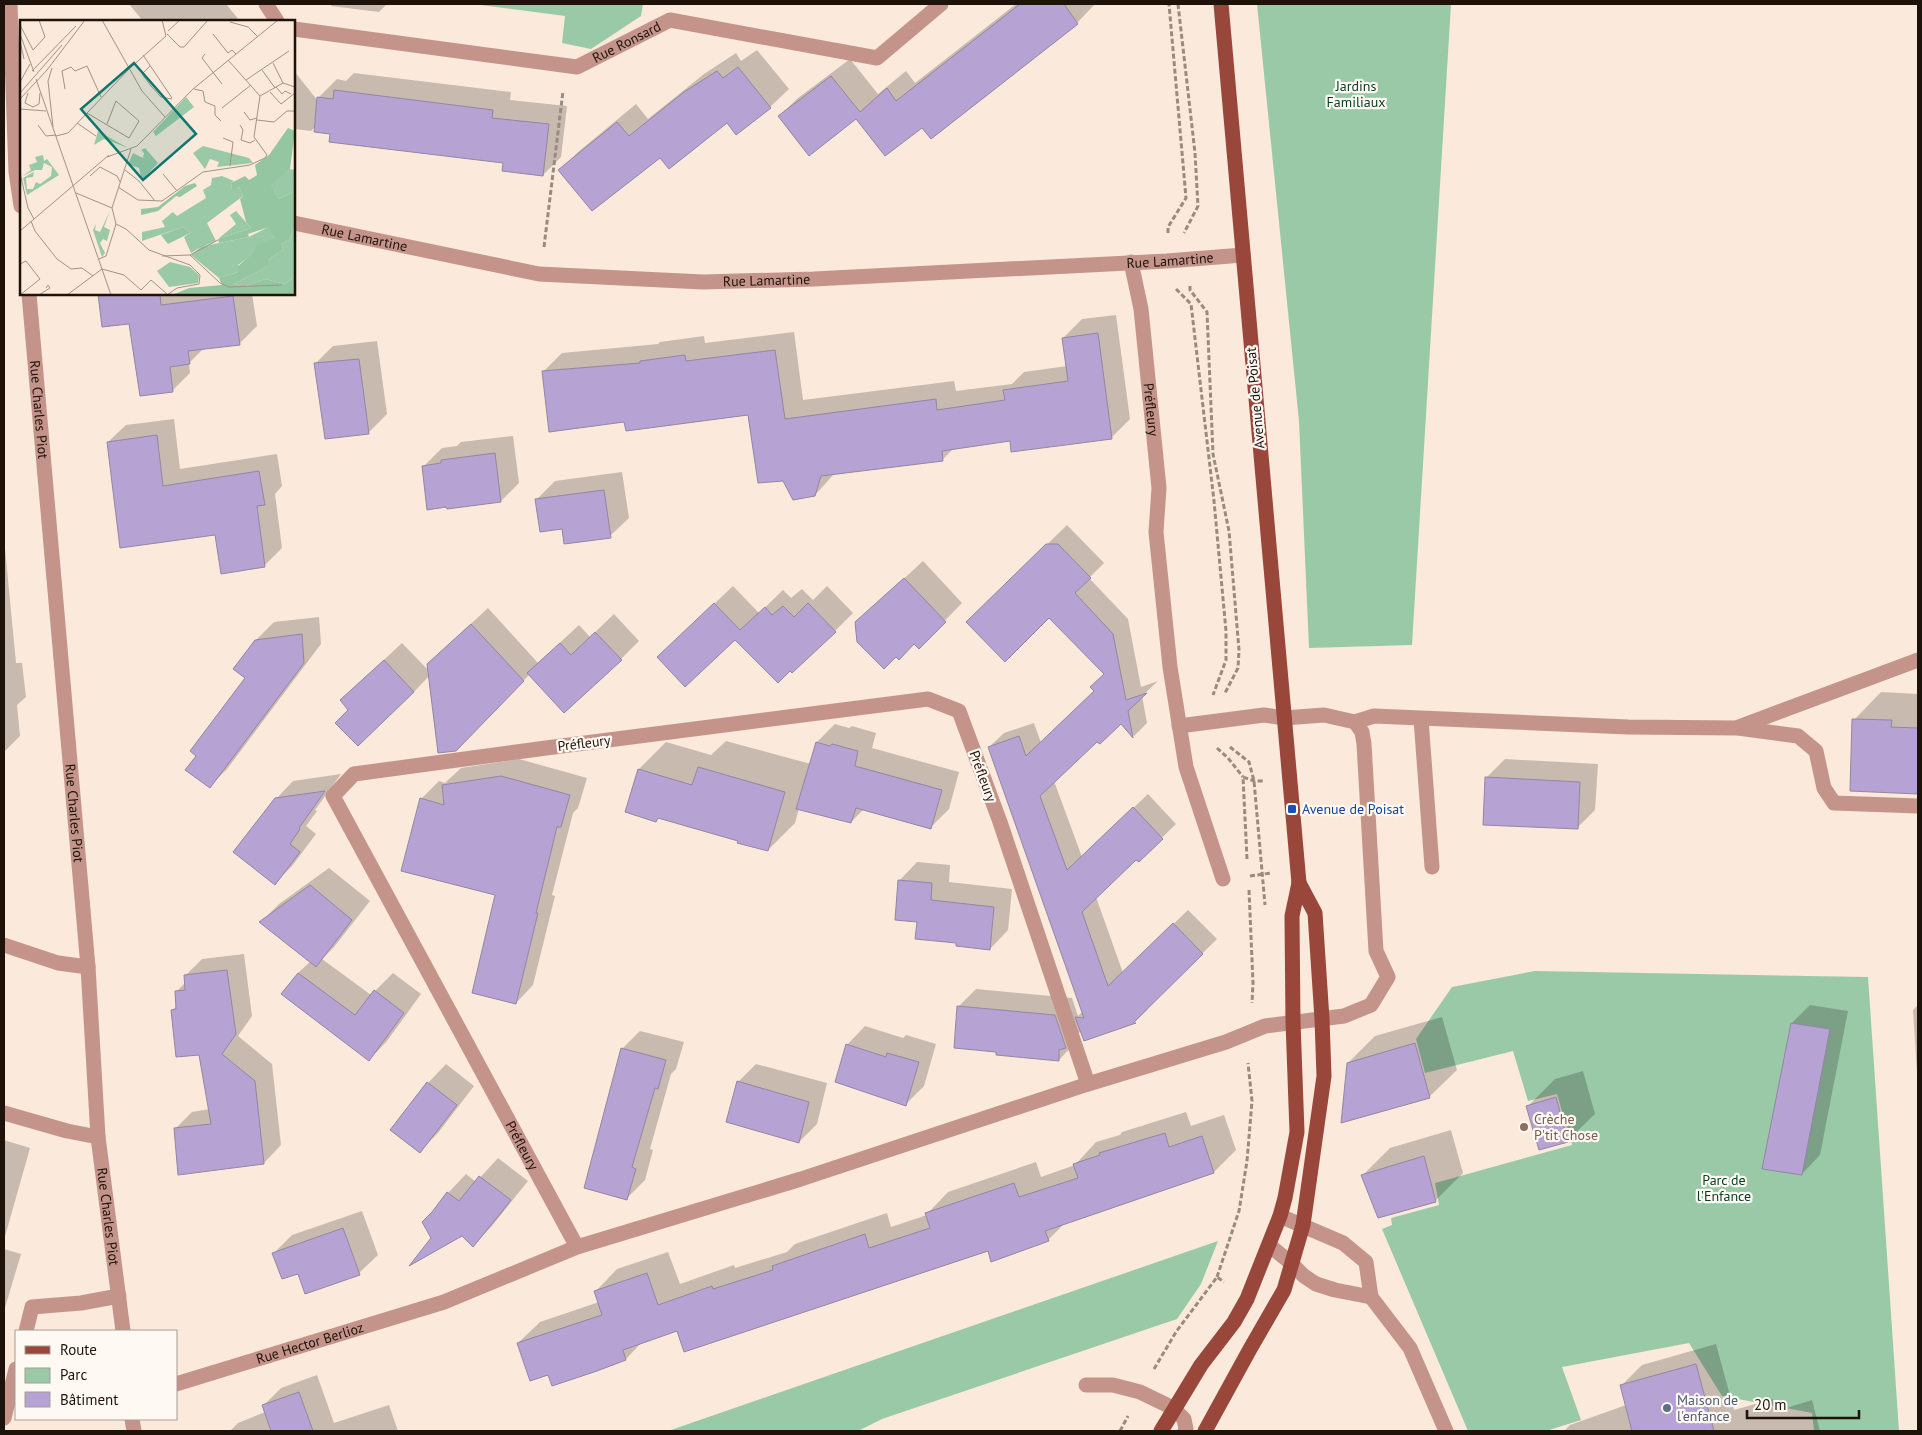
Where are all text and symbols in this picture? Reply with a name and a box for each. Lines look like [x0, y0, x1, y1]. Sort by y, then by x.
street label: Rue Ronsard [589, 17, 664, 67]
inset map [20, 20, 295, 295]
park label: Jardins Familiaux [1327, 77, 1385, 111]
street label: Rue Lamartine [320, 220, 409, 255]
street label: Rue Lamartine [1126, 248, 1214, 272]
street label: Rue Lamartine [723, 270, 810, 290]
street label: Avenue de Poisat [1242, 346, 1268, 450]
street label: Rue Charles Piot [26, 360, 52, 460]
street label: Préfleury [1139, 382, 1163, 437]
street label: Préfleury [556, 731, 612, 755]
street label: Préfleury [965, 748, 1001, 805]
street label: Rue Charles Piot [61, 763, 88, 863]
place label: Avenue de Poisat [1302, 800, 1404, 818]
marker: Avenue de Poisat [1286, 803, 1298, 815]
place label: Crèche P'tit Chose [1534, 1110, 1598, 1144]
street label: Préfleury [501, 1118, 543, 1173]
marker: Crèche P'tit Chose [1518, 1121, 1530, 1133]
street label: Rue Charles Piot [93, 1166, 124, 1267]
park label: Parc de l'Enfance [1697, 1171, 1751, 1205]
street label: Rue Hector Berlioz [254, 1318, 366, 1368]
legend [15, 1330, 178, 1420]
text: Route [60, 1340, 97, 1359]
text: Parc [60, 1365, 87, 1384]
scale bar [1747, 1388, 1860, 1420]
text: Bâtiment [60, 1390, 118, 1409]
place label: Maison de l'enfance [1677, 1391, 1738, 1425]
text: 20 m [1754, 1395, 1787, 1414]
marker: Maison de l'enfance [1661, 1402, 1673, 1414]

